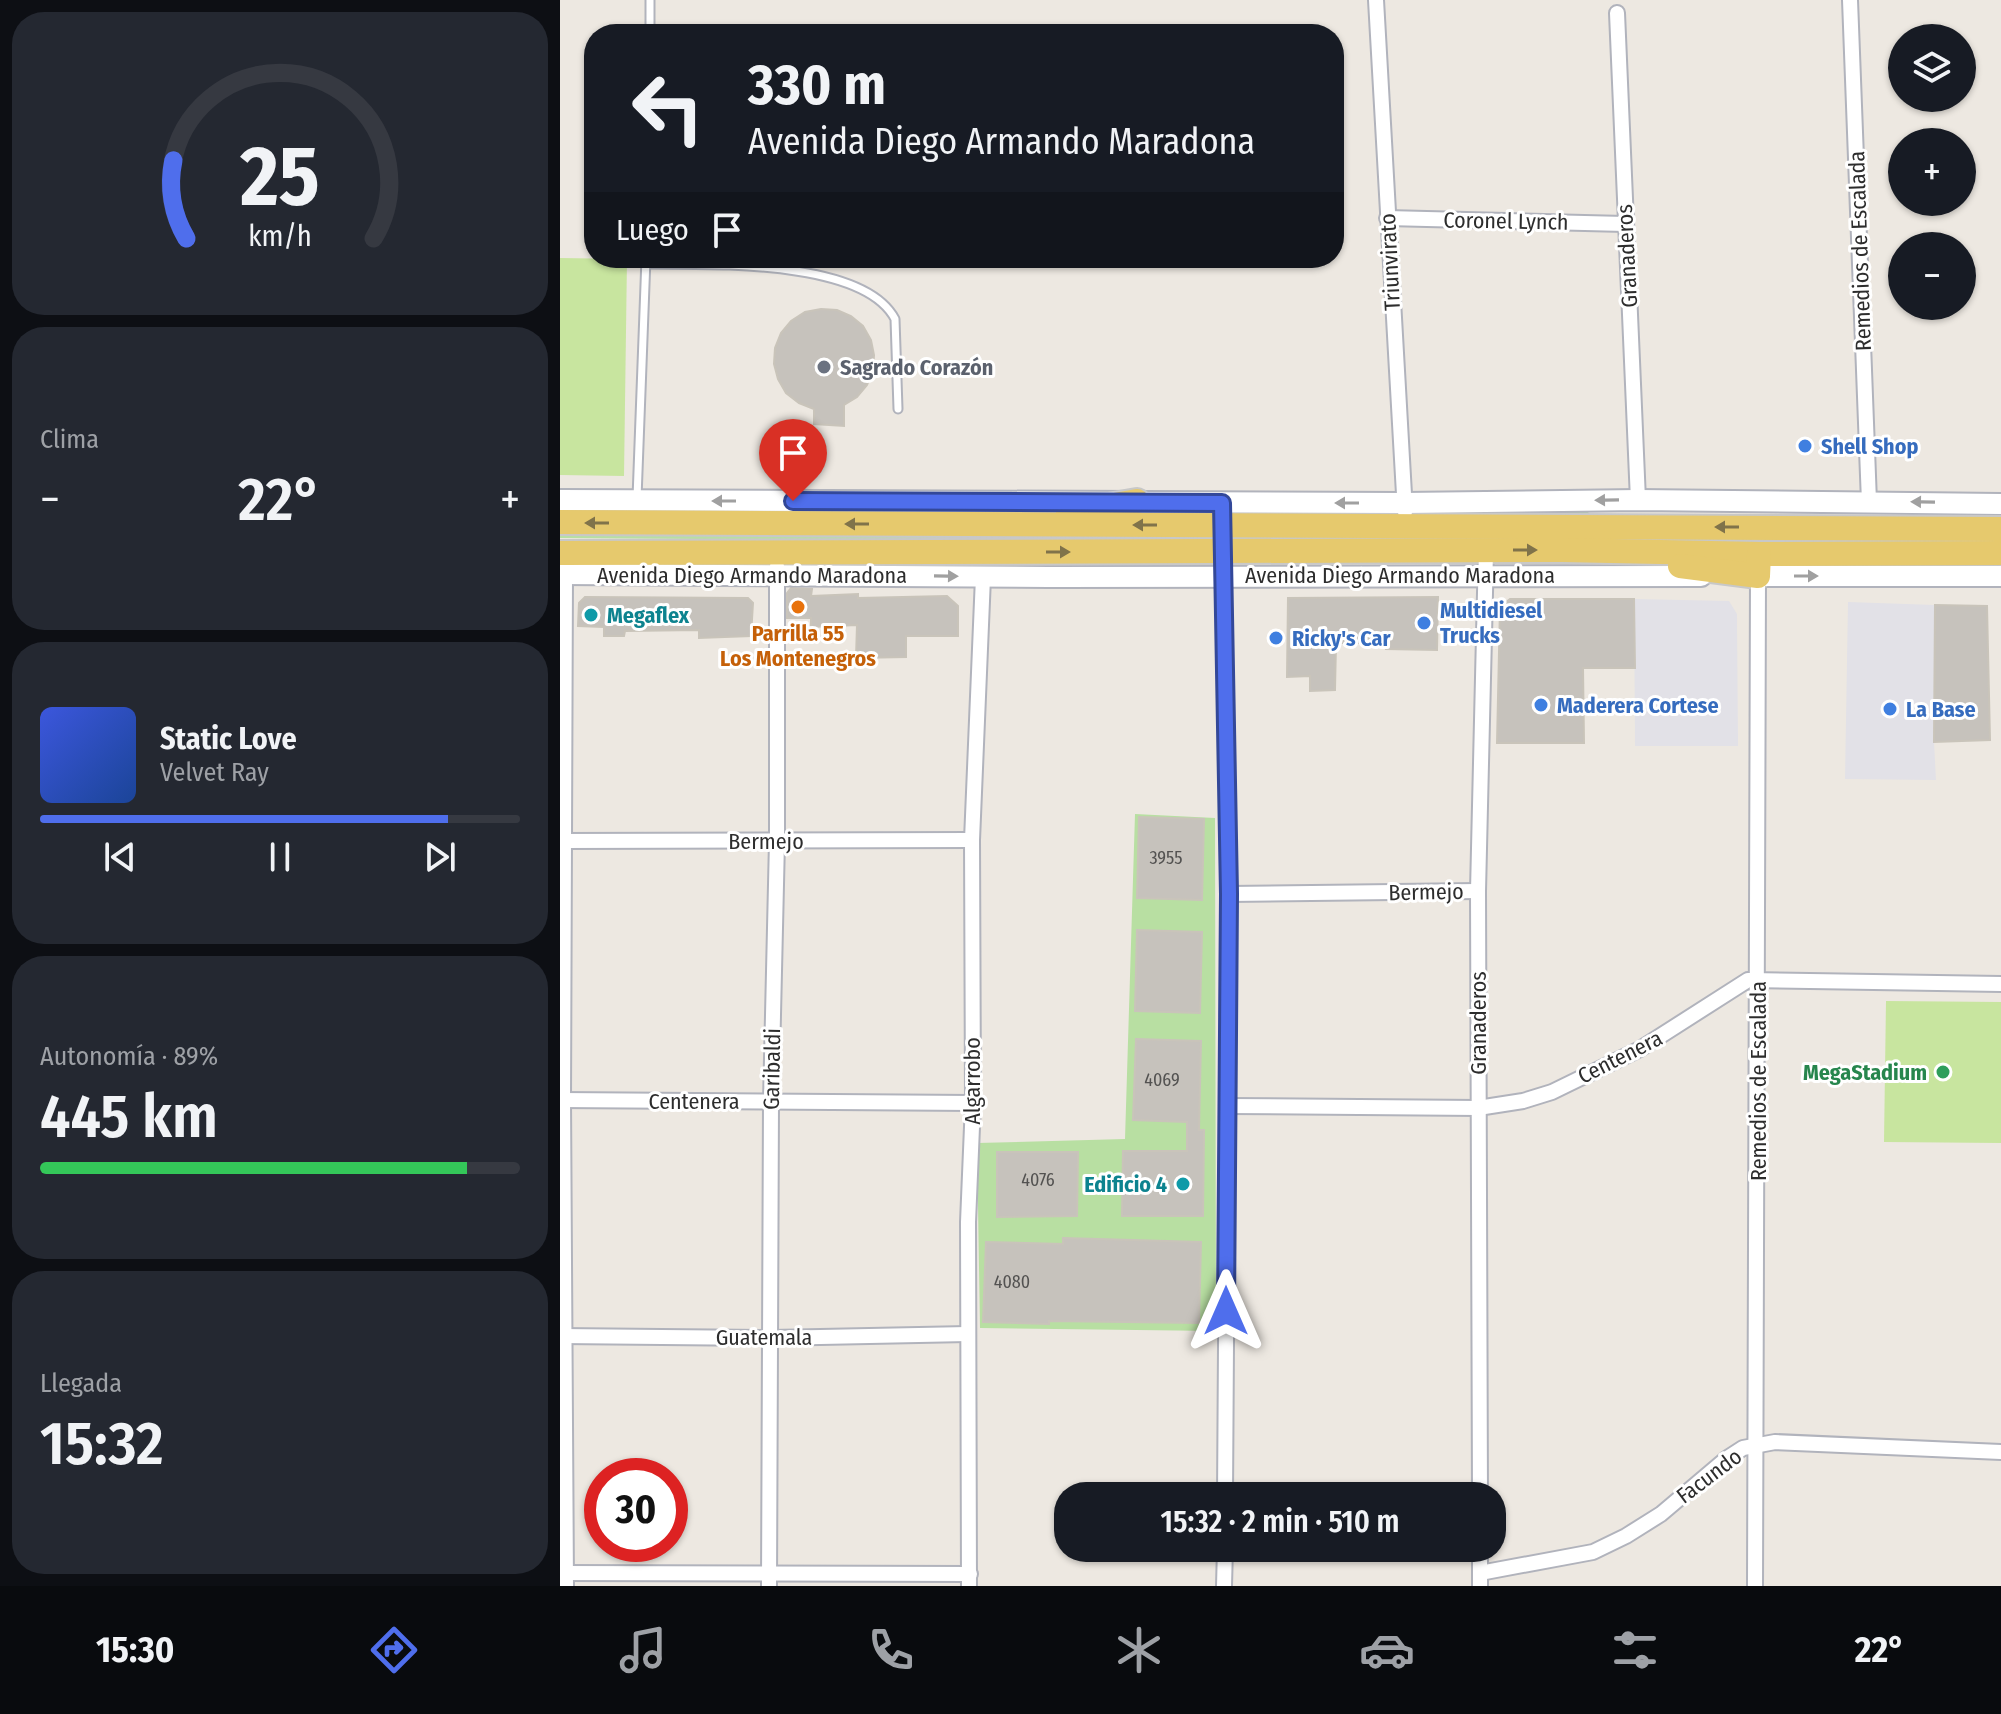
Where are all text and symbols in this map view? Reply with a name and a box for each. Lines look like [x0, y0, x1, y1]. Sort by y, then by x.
map controls [1888, 24, 1976, 320]
button: layers [1888, 24, 1976, 112]
text: 330 m [748, 52, 886, 119]
icon: left [616, 56, 720, 160]
text: Avenida Diego Armando Maradona [748, 120, 1255, 164]
text: 25 [239, 127, 320, 227]
button: + [1888, 128, 1976, 216]
street label: Remedios de Escalada [1843, 151, 1877, 351]
street label: Granaderos [1611, 204, 1643, 308]
street label: Coronel Lynch [1443, 206, 1569, 236]
icon: arrive [705, 208, 749, 252]
text: Luego [616, 212, 689, 248]
street label: Triunvirato [1374, 213, 1406, 311]
text: km/h [248, 220, 312, 255]
button: − [1888, 232, 1976, 320]
place label: Sagrado Corazón [840, 354, 993, 381]
marker: Sagrado Corazón [815, 358, 833, 376]
pin [759, 419, 827, 501]
text: Clima [40, 424, 99, 455]
icon: arrive [771, 431, 815, 475]
place label: Shell Shop [1821, 433, 1918, 460]
marker: Shell Shop [1796, 437, 1814, 455]
text: 22° [238, 464, 322, 536]
text: − [40, 473, 60, 526]
text: + [500, 473, 520, 526]
one-way arrow [1594, 494, 1619, 506]
one-way arrow [711, 495, 736, 507]
one-way arrow [1910, 496, 1935, 509]
one-way arrow [1334, 497, 1359, 509]
one-way arrow [584, 517, 609, 529]
one-way arrow [844, 518, 869, 530]
one-way arrow [1132, 519, 1157, 531]
one-way arrow [1714, 521, 1739, 533]
one-way arrow [1513, 544, 1538, 556]
one-way arrow [1046, 546, 1071, 558]
street label: Avenida Diego Armando Maradona [597, 562, 907, 589]
street label: Avenida Diego Armando Maradona [1245, 562, 1555, 589]
one-way arrow [934, 570, 959, 582]
one-way arrow [1794, 570, 1819, 582]
place label: Multidiesel Trucks [1440, 597, 1543, 649]
marker: Parrilla 55 Los Montenegros [789, 598, 807, 616]
place label: Megaflex [607, 602, 690, 629]
marker: Megaflex [582, 606, 600, 624]
marker: Multidiesel Trucks [1415, 614, 1433, 632]
place label: Parrilla 55 Los Montenegros [720, 620, 876, 672]
place label: Ricky's Car [1292, 625, 1391, 652]
marker: Ricky's Car [1267, 629, 1285, 647]
place label: Maderera Cortese [1557, 692, 1719, 719]
marker: Maderera Cortese [1532, 696, 1550, 714]
place label: La Base [1906, 696, 1976, 723]
marker: La Base [1881, 700, 1899, 718]
text: Static Love [160, 721, 297, 757]
text: Velvet Ray [160, 757, 269, 788]
street label: Bermejo [728, 828, 804, 855]
icon: previous [98, 835, 142, 879]
icon: pause [258, 835, 302, 879]
icon: next [418, 835, 462, 879]
house number: 3955 [1149, 847, 1183, 869]
street label: Bermejo [1388, 878, 1464, 906]
street label: Granaderos [1465, 971, 1492, 1075]
street label: Remedios de Escalada [1745, 981, 1772, 1181]
street label: Centenera [1573, 1024, 1667, 1090]
street label: Garibaldi [758, 1028, 786, 1110]
street label: Algarrobo [959, 1037, 986, 1125]
text: Autonomía · 89% [40, 1041, 218, 1072]
place label: MegaStadium [1803, 1059, 1927, 1086]
marker: MegaStadium [1934, 1063, 1952, 1081]
house number: 4069 [1144, 1069, 1180, 1091]
text: 445 km [40, 1081, 218, 1153]
street label: Centenera [648, 1088, 740, 1115]
house number: 4076 [1021, 1169, 1055, 1191]
place label: Edificio 4 [1084, 1171, 1167, 1198]
marker: Edificio 4 [1174, 1175, 1192, 1193]
position arrow [1184, 1269, 1268, 1353]
house number: 4080 [994, 1271, 1030, 1293]
street label: Guatemala [716, 1324, 812, 1351]
text: Llegada [40, 1368, 122, 1399]
text: 15:32 [40, 1408, 164, 1480]
street label: Facundo [1671, 1443, 1747, 1509]
speed limit sign: 30 [584, 1458, 688, 1562]
text: 15:32 · 2 min · 510 m [1161, 1504, 1399, 1540]
icon: directions [366, 1622, 422, 1678]
icon: music [615, 1622, 671, 1678]
icon: phone [863, 1622, 919, 1678]
icon: climate [1111, 1622, 1167, 1678]
icon: car [1359, 1622, 1415, 1678]
icon: filters [1607, 1622, 1663, 1678]
text: 15:30 [96, 1628, 174, 1672]
text: 22° [1855, 1628, 1905, 1672]

